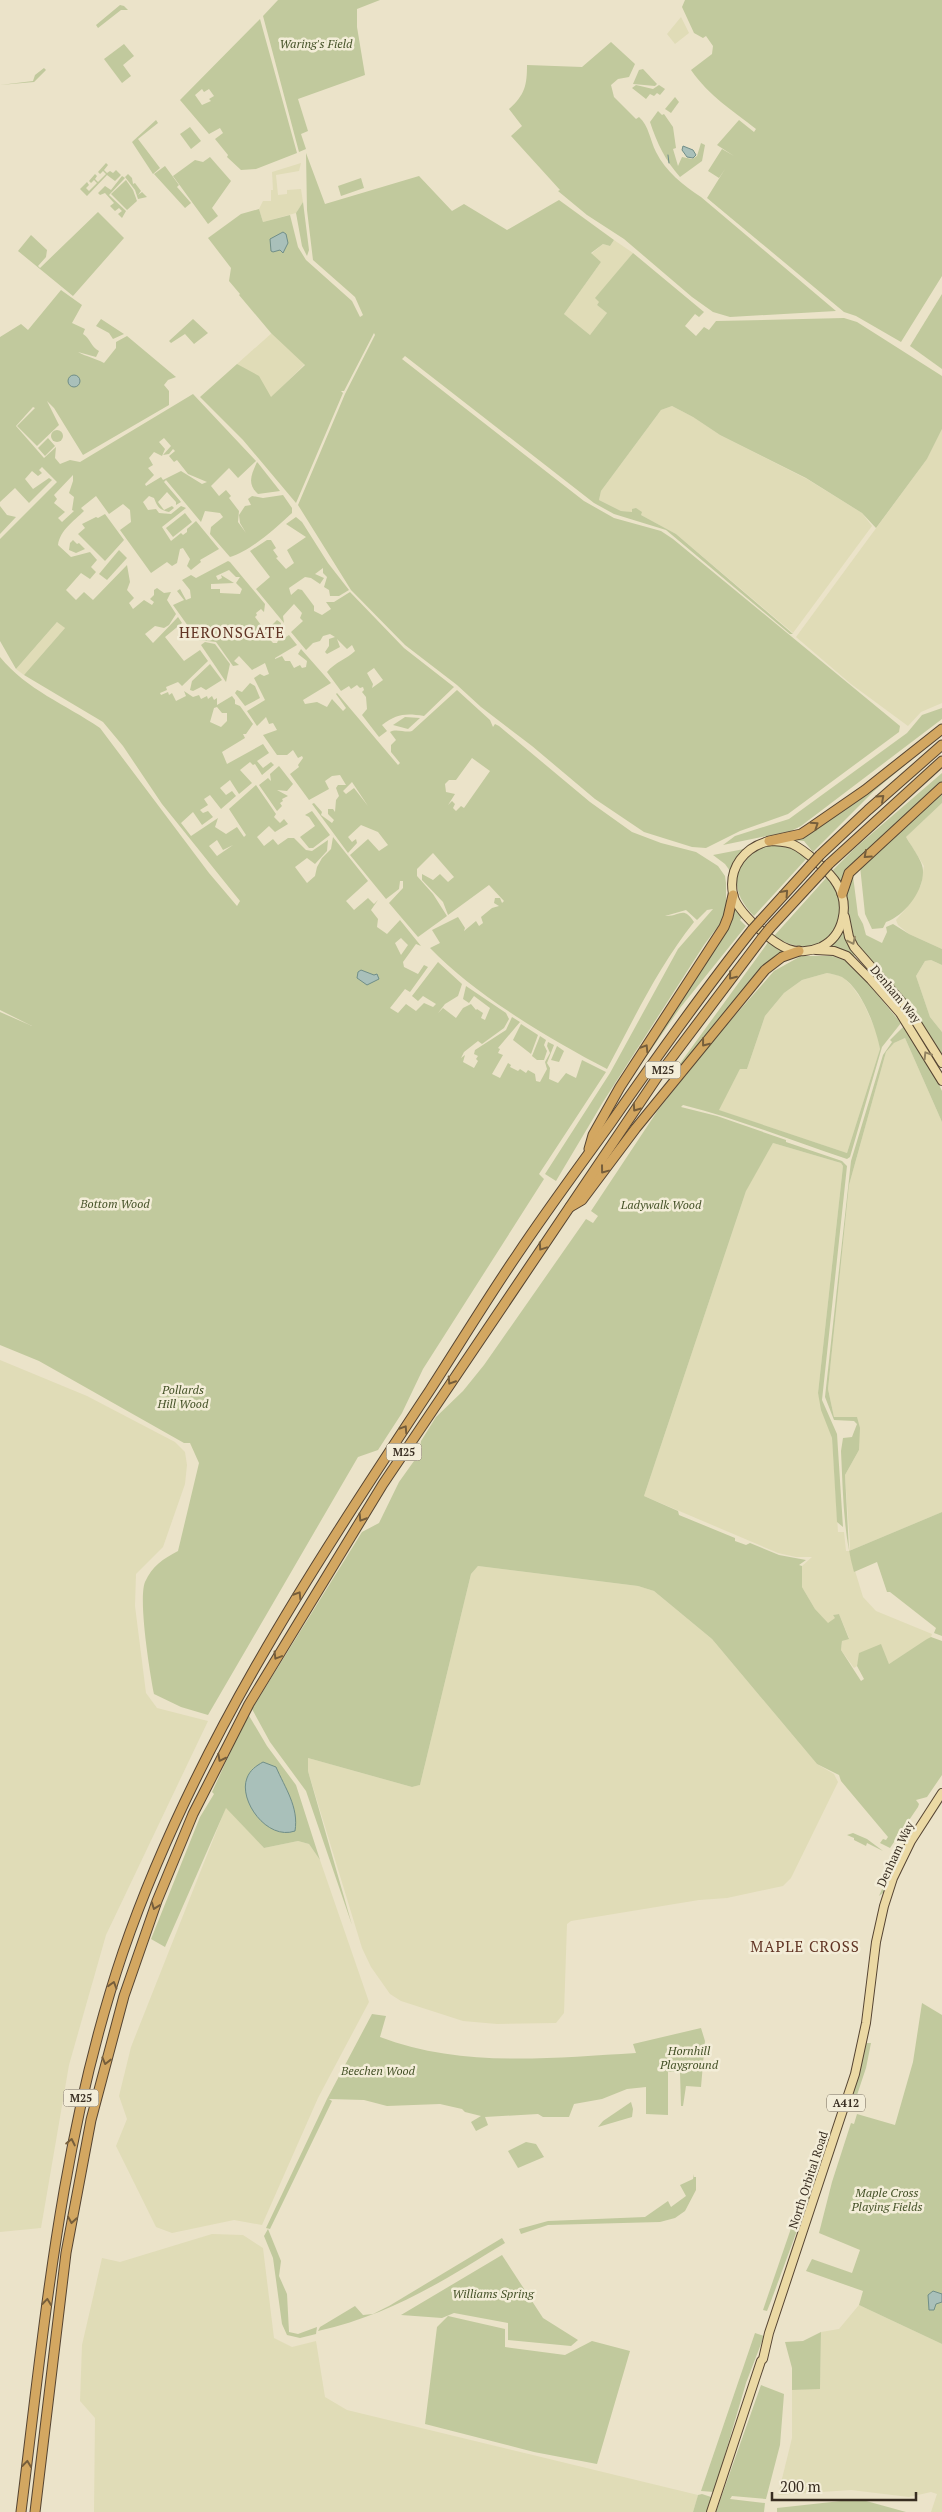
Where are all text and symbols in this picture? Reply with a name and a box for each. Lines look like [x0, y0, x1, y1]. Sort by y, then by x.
park label: Waring's Field [279, 36, 353, 51]
district label: HERONSGATE [179, 622, 285, 642]
one-way arrow [875, 795, 884, 804]
one-way arrow [809, 822, 818, 831]
one-way arrow [864, 849, 873, 858]
one-way arrow [779, 889, 788, 898]
one-way arrow [845, 936, 856, 945]
street label: Denham Way [868, 962, 925, 1027]
one-way arrow [729, 970, 737, 979]
one-way arrow [701, 1037, 710, 1046]
one-way arrow [639, 1044, 648, 1053]
one-way arrow [924, 1051, 934, 1060]
road number: M25 [646, 1062, 680, 1078]
one-way arrow [633, 1102, 642, 1112]
one-way arrow [602, 1164, 610, 1173]
park label: Bottom Wood [79, 1196, 150, 1211]
park label: Ladywalk Wood [620, 1197, 702, 1212]
one-way arrow [539, 1241, 548, 1251]
one-way arrow [448, 1376, 457, 1385]
park label: Pollards Hill Wood [157, 1382, 209, 1411]
one-way arrow [398, 1425, 407, 1435]
road number: M25 [386, 1444, 422, 1460]
one-way arrow [359, 1512, 369, 1521]
one-way arrow [292, 1592, 301, 1601]
one-way arrow [273, 1650, 283, 1659]
one-way arrow [217, 1752, 227, 1761]
street label: Denham Way [873, 1818, 917, 1889]
one-way arrow [151, 1901, 161, 1910]
district label: MAPLE CROSS [750, 1936, 860, 1956]
one-way arrow [107, 1981, 117, 1989]
park label: Hornhill Playground [659, 2043, 719, 2072]
one-way arrow [101, 2056, 112, 2065]
park label: Beechen Wood [340, 2063, 416, 2078]
road number: M25 [64, 2090, 98, 2106]
road number: A412 [827, 2094, 865, 2112]
street label: North Orbital Road [785, 2129, 831, 2231]
one-way arrow [66, 2137, 76, 2146]
park label: Maple Cross Playing Fields [851, 2185, 922, 2214]
one-way arrow [67, 2215, 77, 2224]
park label: Williams Spring [452, 2286, 535, 2301]
one-way arrow [41, 2298, 52, 2306]
one-way arrow [21, 2459, 32, 2467]
scale bar [772, 2470, 916, 2502]
text: 200 m [780, 2476, 821, 2496]

